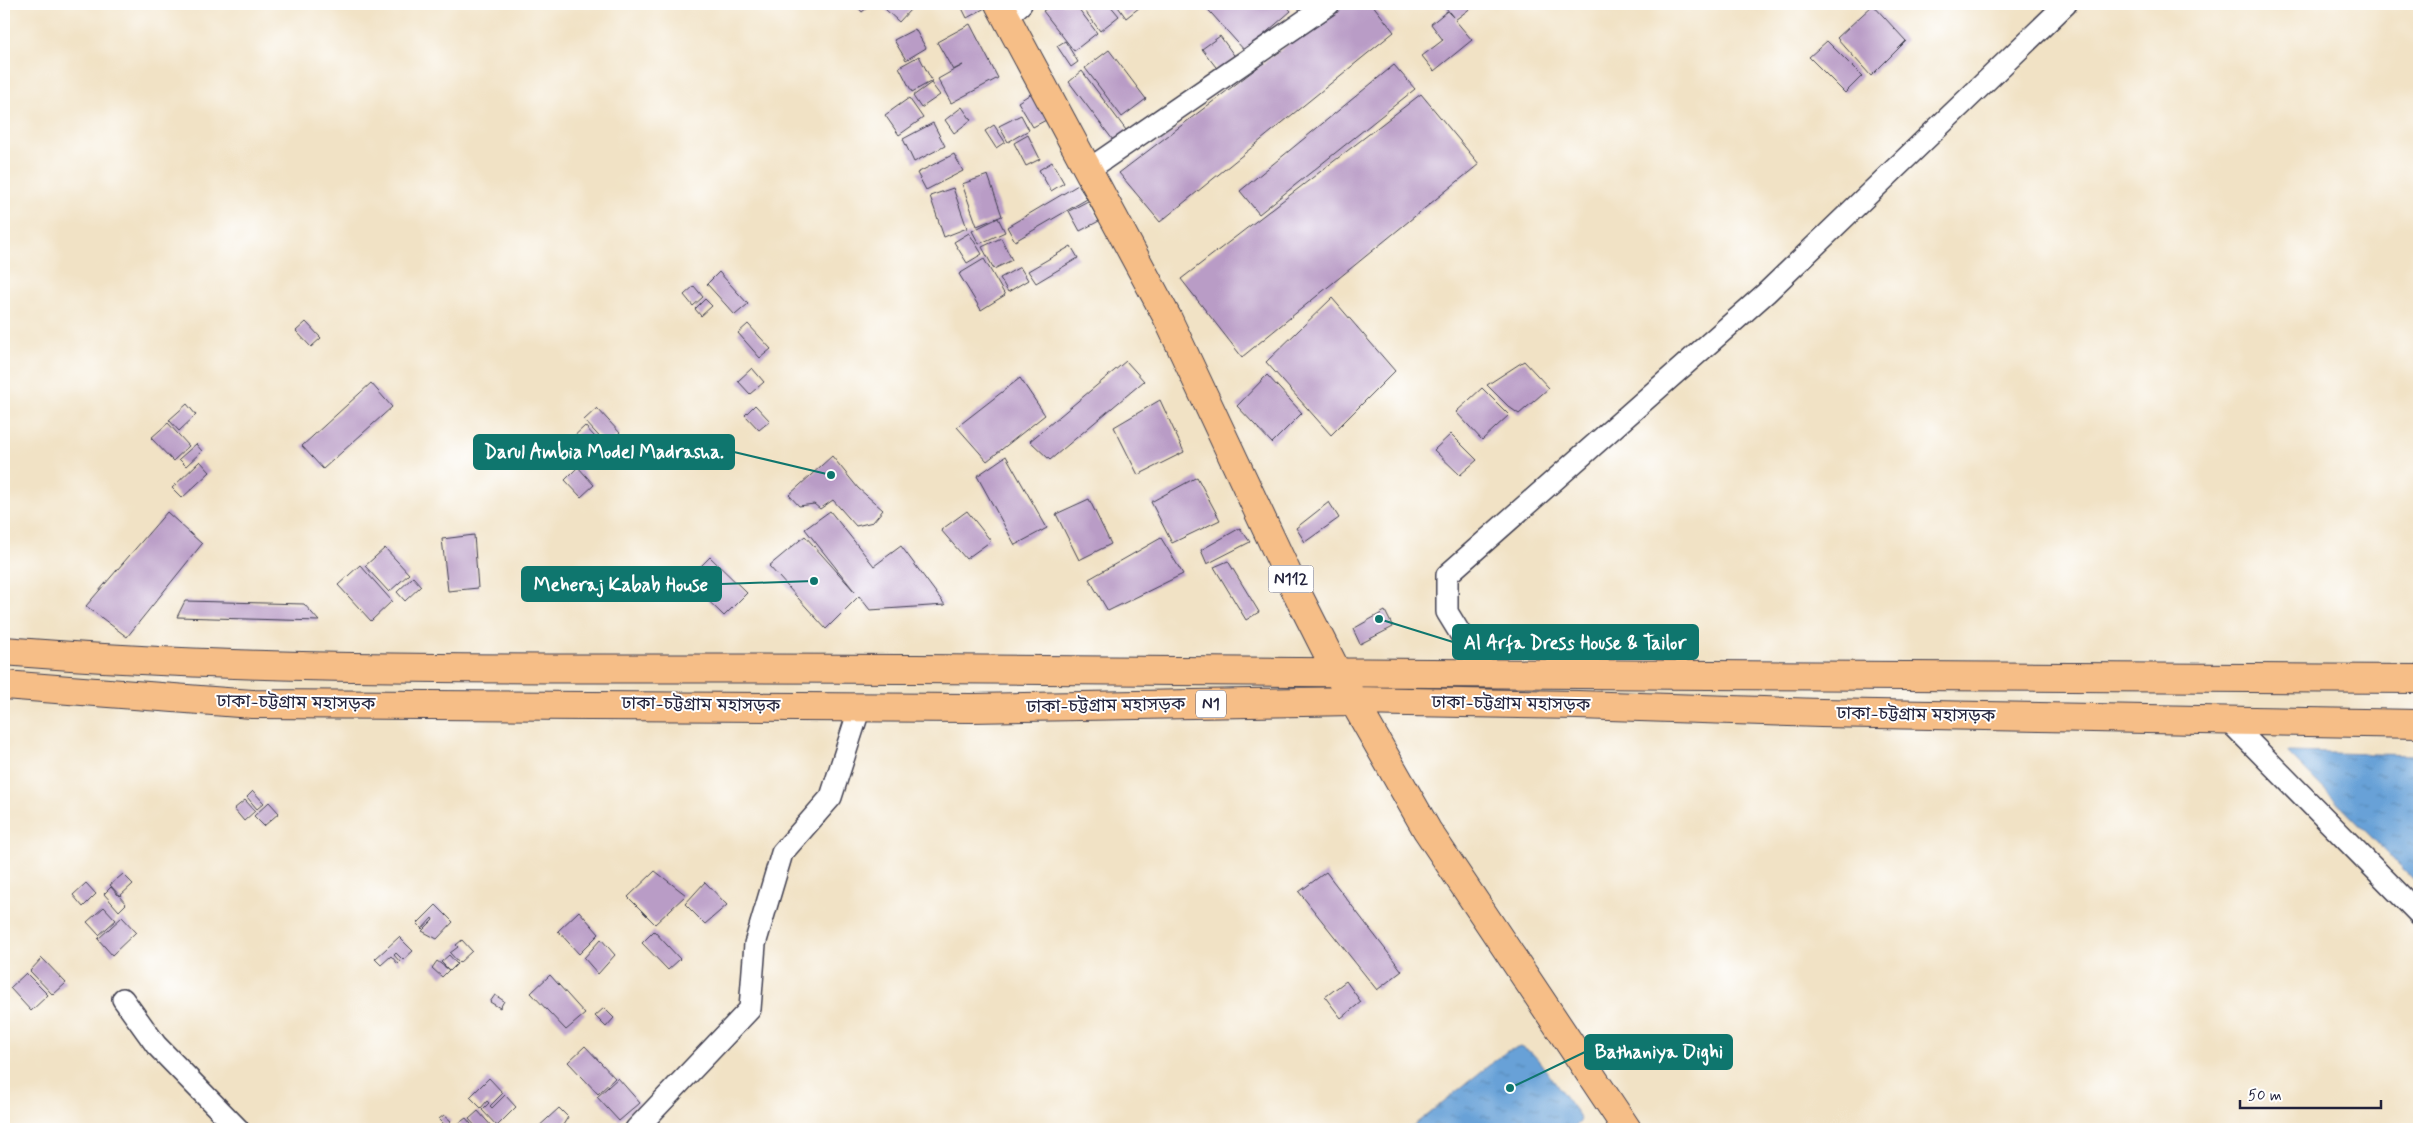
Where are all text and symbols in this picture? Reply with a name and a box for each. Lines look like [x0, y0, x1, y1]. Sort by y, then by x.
callout: Darul Ambia Model Madrasha. [474, 435, 734, 469]
text: Darul Ambia Model Madrasha. [484, 440, 724, 465]
road number: N112 [1268, 566, 1314, 592]
callout: Meheraj Kabab House [522, 567, 721, 601]
text: Meheraj Kabab House [534, 573, 708, 598]
callout: Al Arfa Dress House & Tailor [1453, 625, 1698, 659]
text: Al Arfa Dress House & Tailor [1464, 631, 1687, 656]
street label: ঢাকা-চট্টগ্রাম মহাসড়ক [215, 690, 376, 716]
road number: N1 [1196, 691, 1226, 718]
street label: ঢাকা-চট্টগ্রাম মহাসড়ক [1430, 691, 1591, 717]
street label: ঢাকা-চট্টগ্রাম মহাসড়ক [620, 692, 781, 718]
street label: ঢাকা-চট্টগ্রাম মহাসড়ক [1025, 693, 1186, 719]
street label: ঢাকা-চট্টগ্রাম মহাসড়ক [1835, 702, 1996, 728]
callout: Bathaniya Dighi [1585, 1035, 1732, 1069]
text: Bathaniya Dighi [1595, 1040, 1723, 1066]
scale bar [2240, 1078, 2382, 1110]
text: 50 m [2248, 1086, 2282, 1106]

